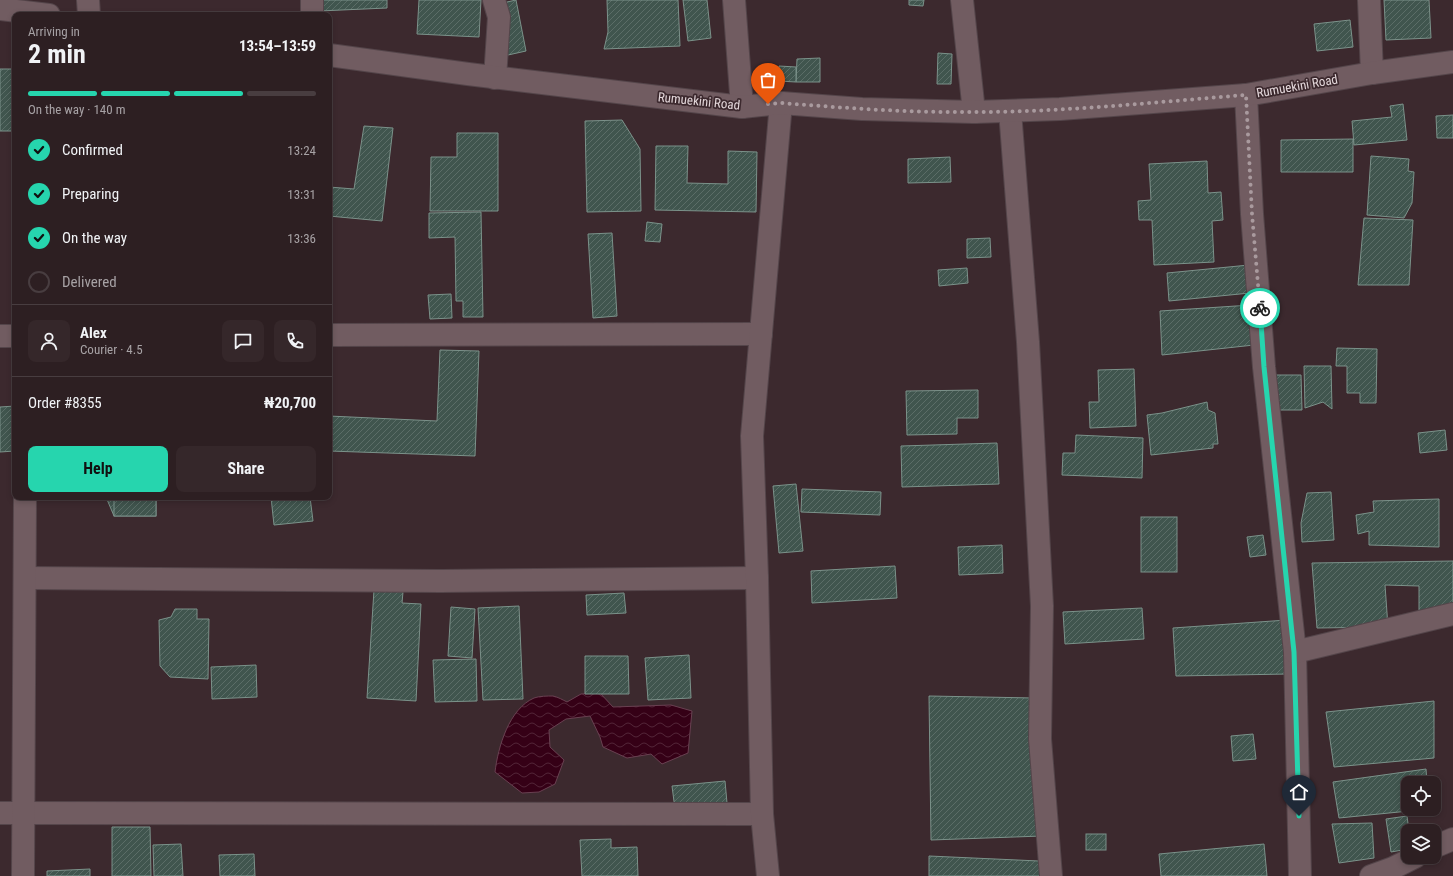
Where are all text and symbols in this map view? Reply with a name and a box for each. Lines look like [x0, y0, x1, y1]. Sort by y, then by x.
text: Arriving in [28, 24, 80, 39]
text: 13:54–13:59 [239, 37, 316, 55]
text: 2 min [28, 39, 86, 69]
pin [751, 63, 785, 104]
icon: bag [757, 69, 779, 91]
street label: Rumuekini Road [1255, 71, 1339, 101]
street label: Rumuekini Road [657, 89, 741, 113]
text: On the way · 140 m [28, 102, 125, 117]
icon: check [28, 139, 50, 161]
text: Confirmed [62, 141, 123, 159]
text: 13:24 [287, 143, 316, 158]
icon: check [28, 183, 50, 205]
text: Preparing [62, 185, 119, 203]
text: 13:31 [287, 187, 316, 202]
icon: check [28, 227, 50, 249]
text: On the way [62, 229, 127, 247]
text: 13:36 [287, 231, 316, 246]
text: Delivered [62, 273, 117, 291]
courier [1240, 288, 1280, 328]
icon: bike [1249, 297, 1271, 319]
button: person [28, 320, 70, 362]
button: chat [222, 320, 264, 362]
button: phone [274, 320, 316, 362]
text: Alex [80, 324, 107, 342]
text: Courier · 4.5 [80, 342, 143, 357]
text: Order #8355 [28, 394, 102, 412]
text: ₦20,700 [264, 394, 316, 412]
button: Help [28, 446, 168, 492]
button: Share [176, 446, 316, 492]
pin [1282, 775, 1316, 816]
map controls [1401, 776, 1441, 864]
button: locate [1401, 776, 1441, 816]
icon: home [1288, 781, 1310, 803]
button: layers [1401, 824, 1441, 864]

